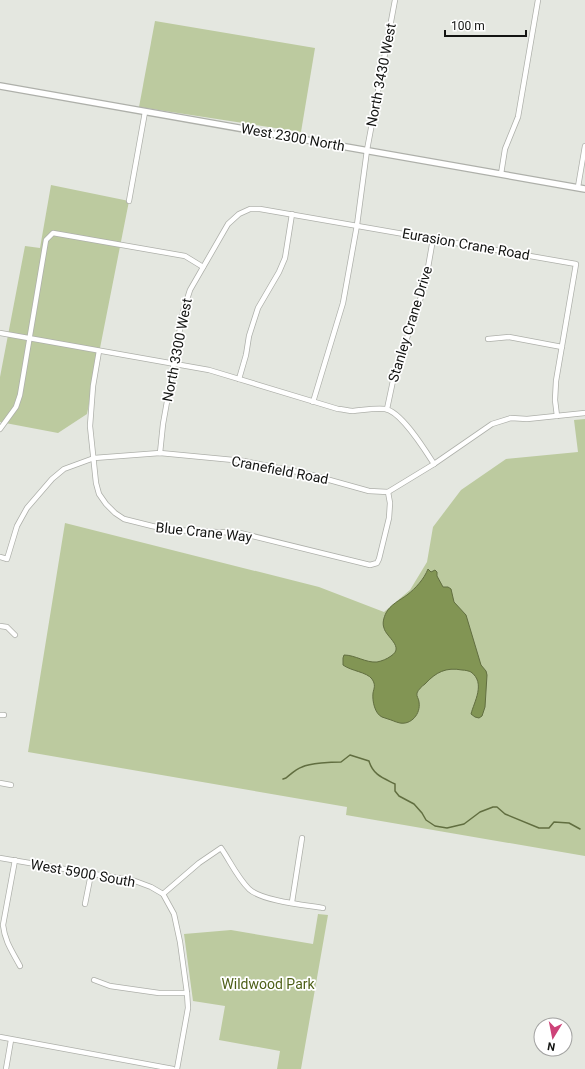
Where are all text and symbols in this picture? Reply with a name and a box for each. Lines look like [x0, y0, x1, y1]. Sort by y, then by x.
scale bar [445, 12, 526, 38]
text: 100 m [451, 19, 485, 33]
street label: North 3430 West [363, 21, 399, 128]
street label: West 2300 North [240, 120, 346, 154]
street label: Eurasion Crane Road [401, 225, 531, 263]
street label: Stanley Crane Drive [385, 264, 435, 384]
street label: North 3300 West [159, 296, 195, 403]
street label: Cranefield Road [230, 453, 330, 487]
street label: Blue Crane Way [155, 519, 253, 545]
street label: West 5900 South [29, 856, 137, 890]
park label: Wildwood Park [221, 976, 315, 992]
north arrow [533, 1017, 573, 1057]
text: N [546, 1039, 556, 1053]

